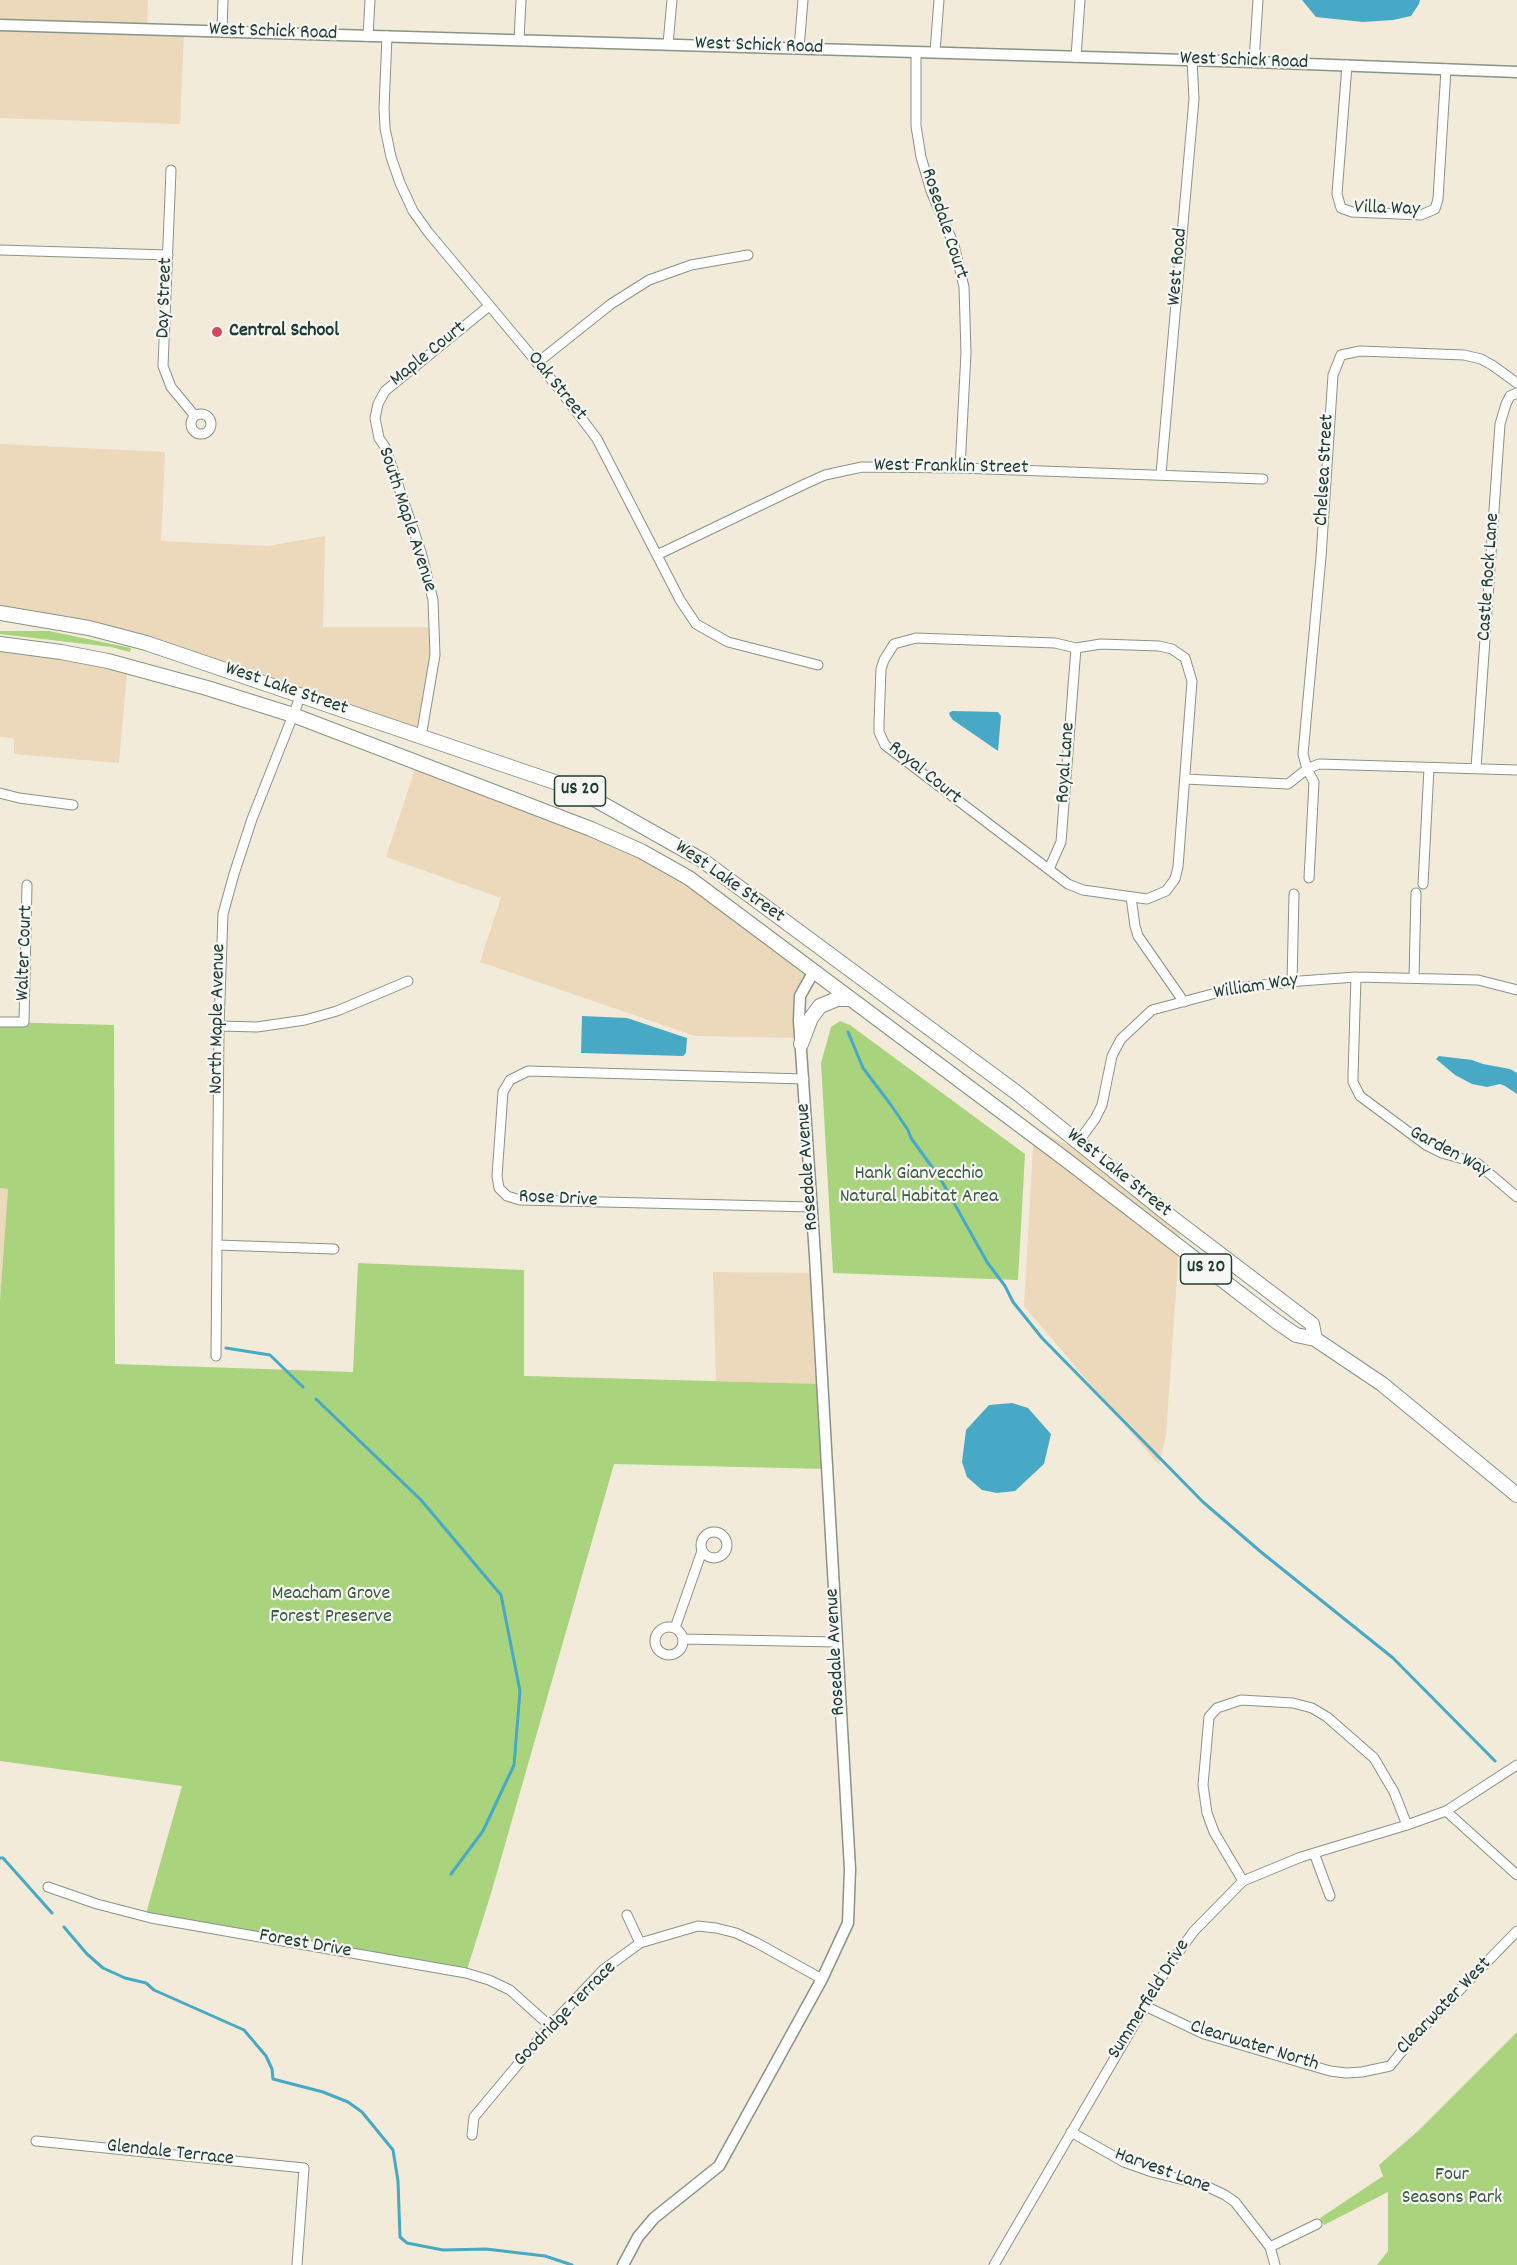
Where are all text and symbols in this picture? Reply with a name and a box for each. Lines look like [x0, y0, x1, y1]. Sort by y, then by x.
street label: West Schick Road [208, 19, 338, 47]
street label: West Schick Road [694, 33, 824, 61]
street label: West Schick Road [1179, 48, 1309, 76]
street label: Rosedale Court [914, 166, 972, 282]
street label: Villa Way [1354, 197, 1420, 223]
street label: West Road [1164, 227, 1194, 307]
street label: Day Street [153, 257, 179, 339]
street label: Maple Court [386, 317, 472, 393]
place label: Central School [229, 320, 339, 344]
marker: Central School [210, 325, 224, 339]
street label: Oak Street [521, 347, 591, 427]
street label: Chelsea Street [1311, 413, 1341, 527]
street label: South Maple Avenue [371, 445, 441, 595]
street label: West Franklin Street [873, 455, 1029, 481]
street label: Castle Rock Lane [1474, 512, 1506, 642]
street label: West Lake Street [221, 658, 351, 722]
street label: Royal Lane [1052, 722, 1082, 804]
street label: Royal Court [882, 737, 966, 811]
road number: US 20 [554, 776, 606, 806]
street label: West Lake Street [670, 836, 788, 930]
street label: Walter Court [12, 905, 40, 1001]
street label: North Maple Avenue [206, 944, 232, 1094]
street label: William Way [1212, 970, 1300, 1006]
street label: Rosedale Avenue [793, 1103, 825, 1231]
street label: Garden Way [1405, 1122, 1493, 1184]
street label: West Lake Street [1061, 1124, 1175, 1224]
park label: Hank Gianvecchio Natural Habitat Area [840, 1163, 998, 1210]
street label: Rose Drive [518, 1186, 598, 1214]
road number: US 20 [1180, 1254, 1232, 1284]
park label: Meacham Grove Forest Preserve [270, 1583, 392, 1630]
street label: Rosedale Avenue [822, 1588, 852, 1716]
street label: Forest Drive [257, 1925, 353, 1965]
street label: Summerfield Drive [1104, 1936, 1196, 2064]
street label: Clearwater West [1392, 1953, 1498, 2061]
street label: Goodridge Terrace [510, 1957, 622, 2073]
street label: Clearwater North [1187, 2016, 1321, 2078]
street label: Glendale Terrace [105, 2135, 235, 2173]
street label: Harvest Lane [1111, 2144, 1213, 2200]
park label: Four Seasons Park [1402, 2164, 1502, 2211]

